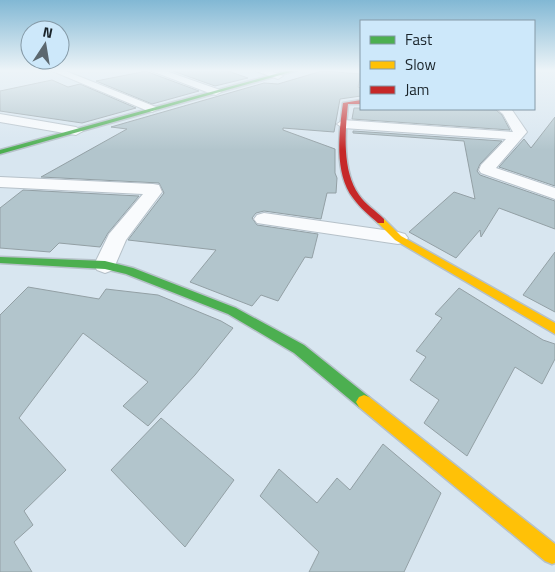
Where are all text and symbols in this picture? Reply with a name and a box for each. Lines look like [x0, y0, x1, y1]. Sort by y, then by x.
north arrow [20, 20, 70, 70]
legend [360, 20, 535, 110]
text: N [41, 21, 55, 43]
text: Fast [405, 28, 433, 51]
text: Slow [405, 53, 436, 76]
text: Jam [405, 78, 429, 101]

